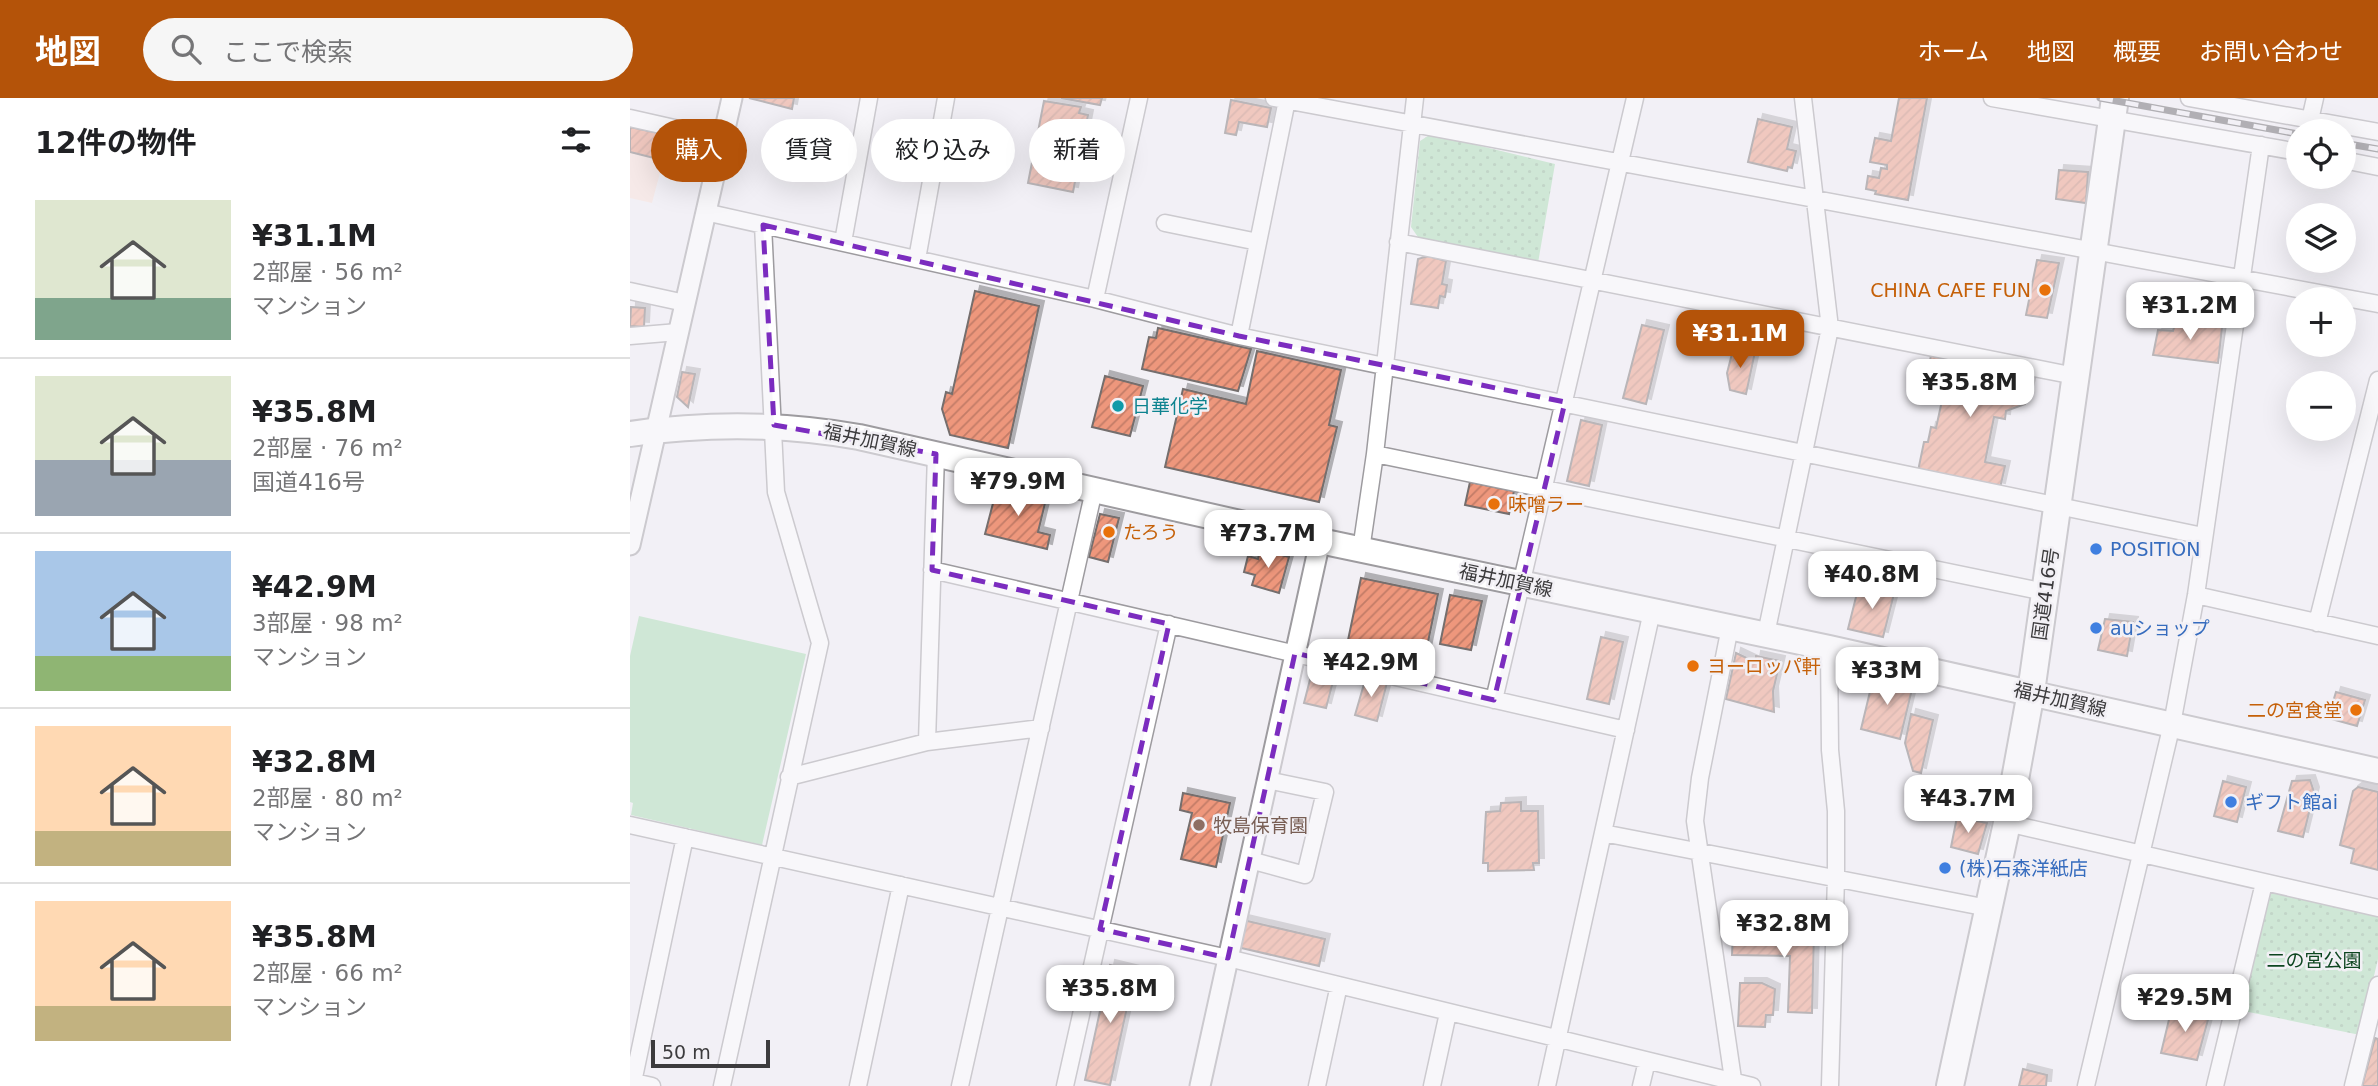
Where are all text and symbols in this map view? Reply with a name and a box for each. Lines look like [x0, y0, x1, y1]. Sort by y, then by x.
search box [143, 18, 633, 81]
icon: search [167, 30, 205, 68]
text: 地図 [35, 32, 101, 71]
text: ここで検索 [223, 37, 353, 67]
text: ホーム [1918, 38, 1989, 66]
text: 地図 [2027, 38, 2075, 66]
text: 概要 [2113, 38, 2161, 66]
text: お問い合わせ [2199, 38, 2343, 66]
chip: 購入 [651, 119, 747, 182]
chip: 賃貸 [761, 119, 857, 182]
chip: 絞り込み [871, 119, 1015, 182]
chip: 新着 [1029, 119, 1125, 182]
map controls [2286, 119, 2356, 441]
button: locate [2286, 119, 2356, 189]
icon: filters [557, 121, 595, 159]
text: 12件の物件 [35, 125, 197, 160]
button: layers [2286, 203, 2356, 273]
text: ¥31.1M [252, 218, 377, 253]
icon: home [91, 228, 175, 312]
text: 2部屋 · 56 m² [252, 259, 403, 285]
place label: CHINA CAFE FUN [1870, 279, 2031, 301]
marker: CHINA CAFE FUN [2037, 282, 2053, 298]
pin: ¥31.2M [2133, 282, 2247, 342]
button: + [2286, 287, 2356, 357]
text: ¥31.2M [2142, 292, 2238, 318]
text: マンション [252, 293, 367, 319]
pin: ¥31.1M [1683, 310, 1797, 370]
text: ¥31.1M [1692, 320, 1788, 346]
pin: ¥35.8M [1913, 360, 2027, 419]
text: ¥35.8M [1922, 369, 2018, 395]
button: − [2286, 371, 2356, 441]
text: ¥35.8M [252, 394, 377, 429]
place label: 日華化学 [1132, 395, 1208, 417]
marker: 日華化学 [1110, 398, 1126, 414]
icon: home [91, 404, 175, 488]
street label: 福井加賀線 [821, 419, 919, 461]
text: 2部屋 · 76 m² [252, 435, 403, 461]
pin: ¥79.9M [961, 458, 1075, 518]
text: ¥79.9M [970, 468, 1066, 494]
text: 国道416号 [252, 469, 365, 495]
place label: 味噌ラー [1508, 493, 1584, 515]
marker: 味噌ラー [1486, 496, 1502, 512]
pin: ¥73.7M [1211, 510, 1325, 570]
text: ¥73.7M [1220, 520, 1316, 546]
place label: たろう [1123, 521, 1179, 543]
marker: たろう [1101, 524, 1117, 540]
place label: POSITION [2110, 538, 2200, 560]
marker: POSITION [2088, 541, 2104, 557]
street label: 国道416号 [2028, 546, 2062, 642]
pin: ¥40.8M [1815, 552, 1929, 611]
street label: 福井加賀線 [1457, 559, 1555, 601]
text: ¥40.8M [1824, 561, 1920, 587]
text: ¥42.9M [252, 569, 377, 604]
icon: home [91, 579, 175, 663]
text: 3部屋 · 98 m² [252, 610, 403, 636]
place label: auショップ [2110, 617, 2210, 639]
marker: auショップ [2088, 620, 2104, 636]
pin: ¥42.9M [1314, 640, 1428, 699]
text: マンション [252, 644, 367, 670]
pin: ¥33M [1846, 648, 1928, 707]
text: ¥42.9M [1323, 649, 1419, 675]
place label: ヨーロッパ軒 [1707, 655, 1821, 677]
text: ¥33M [1852, 657, 1922, 683]
marker: ヨーロッパ軒 [1685, 658, 1701, 674]
street label: 福井加賀線 [2011, 678, 2109, 720]
place label: 二の宮食堂 [2247, 699, 2342, 721]
marker: 二の宮食堂 [2348, 702, 2364, 718]
text: ¥32.8M [252, 744, 377, 779]
icon: home [91, 754, 175, 838]
pin: ¥43.7M [1911, 776, 2025, 835]
text: 2部屋 · 80 m² [252, 785, 403, 811]
text: ¥43.7M [1920, 785, 2016, 811]
place label: ギフト館ai [2245, 791, 2338, 813]
marker: ギフト館ai [2223, 794, 2239, 810]
place label: 牧島保育園 [1213, 814, 1308, 836]
marker: 牧島保育園 [1191, 817, 1207, 833]
text: マンション [252, 819, 367, 845]
place label: (株)石森洋紙店 [1959, 857, 2088, 879]
marker: (株)石森洋紙店 [1937, 860, 1953, 876]
pin: ¥32.8M [1727, 900, 1841, 960]
text: ¥32.8M [1736, 910, 1832, 936]
text: ¥35.8M [252, 919, 377, 954]
icon: home [91, 929, 175, 1013]
park label: 二の宮公園 [2266, 949, 2362, 971]
text: 2部屋 · 66 m² [252, 960, 403, 986]
pin: ¥35.8M [1053, 965, 1167, 1025]
pin: ¥29.5M [2128, 974, 2242, 1034]
text: ¥35.8M [1062, 975, 1158, 1001]
text: ¥29.5M [2137, 984, 2233, 1010]
text: マンション [252, 994, 367, 1020]
scale bar [651, 1037, 770, 1069]
text: 50 m [662, 1041, 711, 1063]

